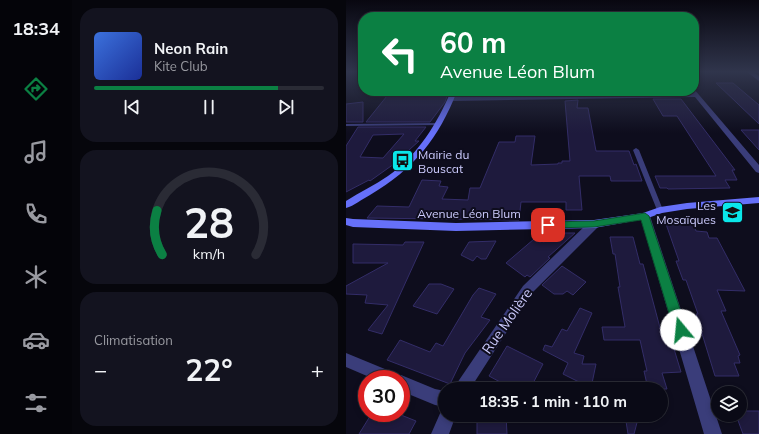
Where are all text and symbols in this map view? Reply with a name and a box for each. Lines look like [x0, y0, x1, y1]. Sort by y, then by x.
text: 18:34 [12, 17, 60, 40]
text: 60 m [440, 25, 506, 60]
icon: left [374, 28, 426, 80]
text: Neon Rain [154, 39, 228, 58]
text: Kite Club [154, 58, 208, 74]
text: Avenue Léon Blum [440, 60, 595, 83]
icon: directions [22, 75, 50, 103]
icon: previous [121, 96, 143, 118]
icon: pause [198, 96, 220, 118]
icon: next [275, 96, 297, 118]
icon: music [22, 138, 50, 166]
place label: Mairie du Bouscat [418, 147, 469, 176]
bus stop icon: Mairie du Bouscat [389, 148, 415, 174]
text: 28 [184, 196, 234, 248]
place label: Les Mosaïques [656, 198, 716, 227]
school or university icon: Les Mosaïques [719, 199, 745, 225]
icon: phone [22, 200, 50, 228]
street label: Avenue Léon Blum [417, 206, 521, 221]
pin [531, 208, 565, 242]
icon: arrive [537, 214, 559, 236]
text: km/h [193, 245, 225, 263]
icon: climate [22, 263, 50, 291]
street label: Rue Molière [478, 285, 536, 357]
position arrow [660, 309, 702, 351]
icon: car [22, 326, 50, 354]
text: Climatisation [94, 332, 173, 348]
text: 22° [185, 351, 233, 389]
text: − [94, 356, 107, 384]
text: + [311, 356, 324, 384]
speed limit sign: 30 [358, 370, 410, 422]
map controls [711, 386, 747, 422]
button: layers [711, 386, 747, 422]
icon: filters [22, 389, 50, 417]
text: 18:35 · 1 min · 110 m [479, 392, 627, 411]

